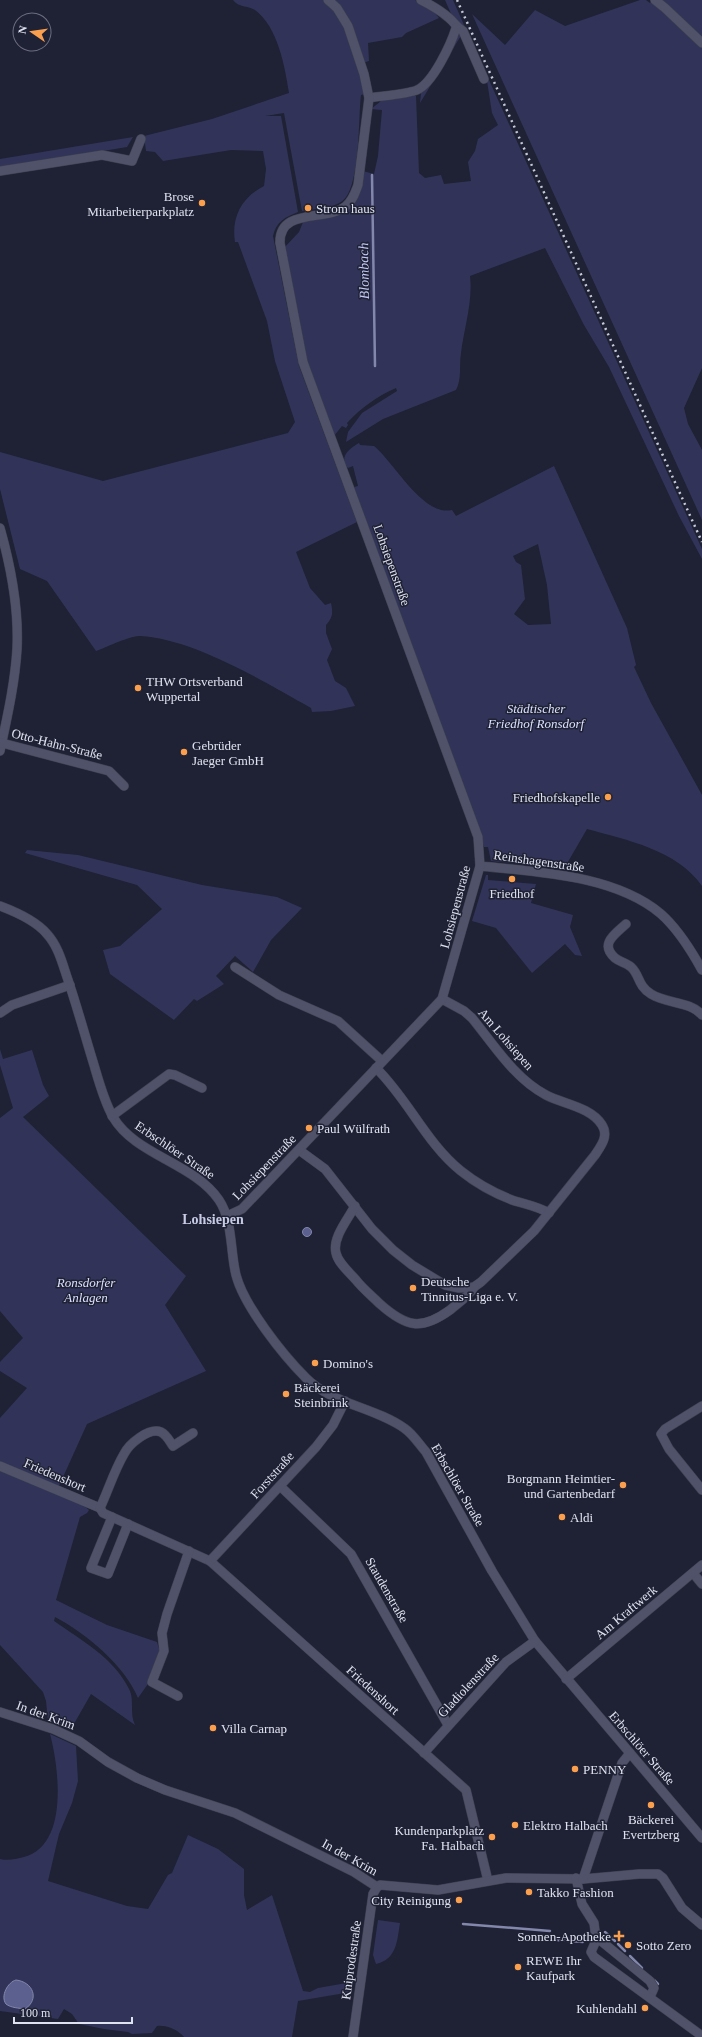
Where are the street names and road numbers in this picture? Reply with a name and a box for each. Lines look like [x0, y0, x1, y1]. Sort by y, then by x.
street label: Lohsiepenstraße [370, 522, 414, 608]
street label: Otto-Hahn-Straße [10, 725, 104, 763]
street label: Reinshagenstraße [493, 847, 586, 875]
street label: Lohsiepenstraße [437, 864, 473, 950]
street label: Am Lohsiepen [475, 1005, 537, 1073]
street label: Erbschlöer Straße [132, 1118, 218, 1182]
street label: Lohsiepenstraße [229, 1131, 299, 1203]
street label: Erbschlöer Straße [428, 1441, 488, 1529]
street label: Forststraße [247, 1448, 297, 1501]
street label: Friedenshort [22, 1455, 89, 1495]
street label: Staudenstraße [362, 1555, 412, 1626]
street label: Am Kraftwerk [592, 1581, 660, 1642]
street label: Gladiolenstraße [434, 1650, 502, 1720]
street label: Friedenshort [344, 1662, 403, 1718]
street label: In der Krim [15, 1697, 77, 1733]
street label: Erbschlöer Straße [606, 1708, 678, 1788]
street label: In der Krim [320, 1836, 380, 1878]
street label: Kniprodestraße [338, 1919, 364, 2001]

